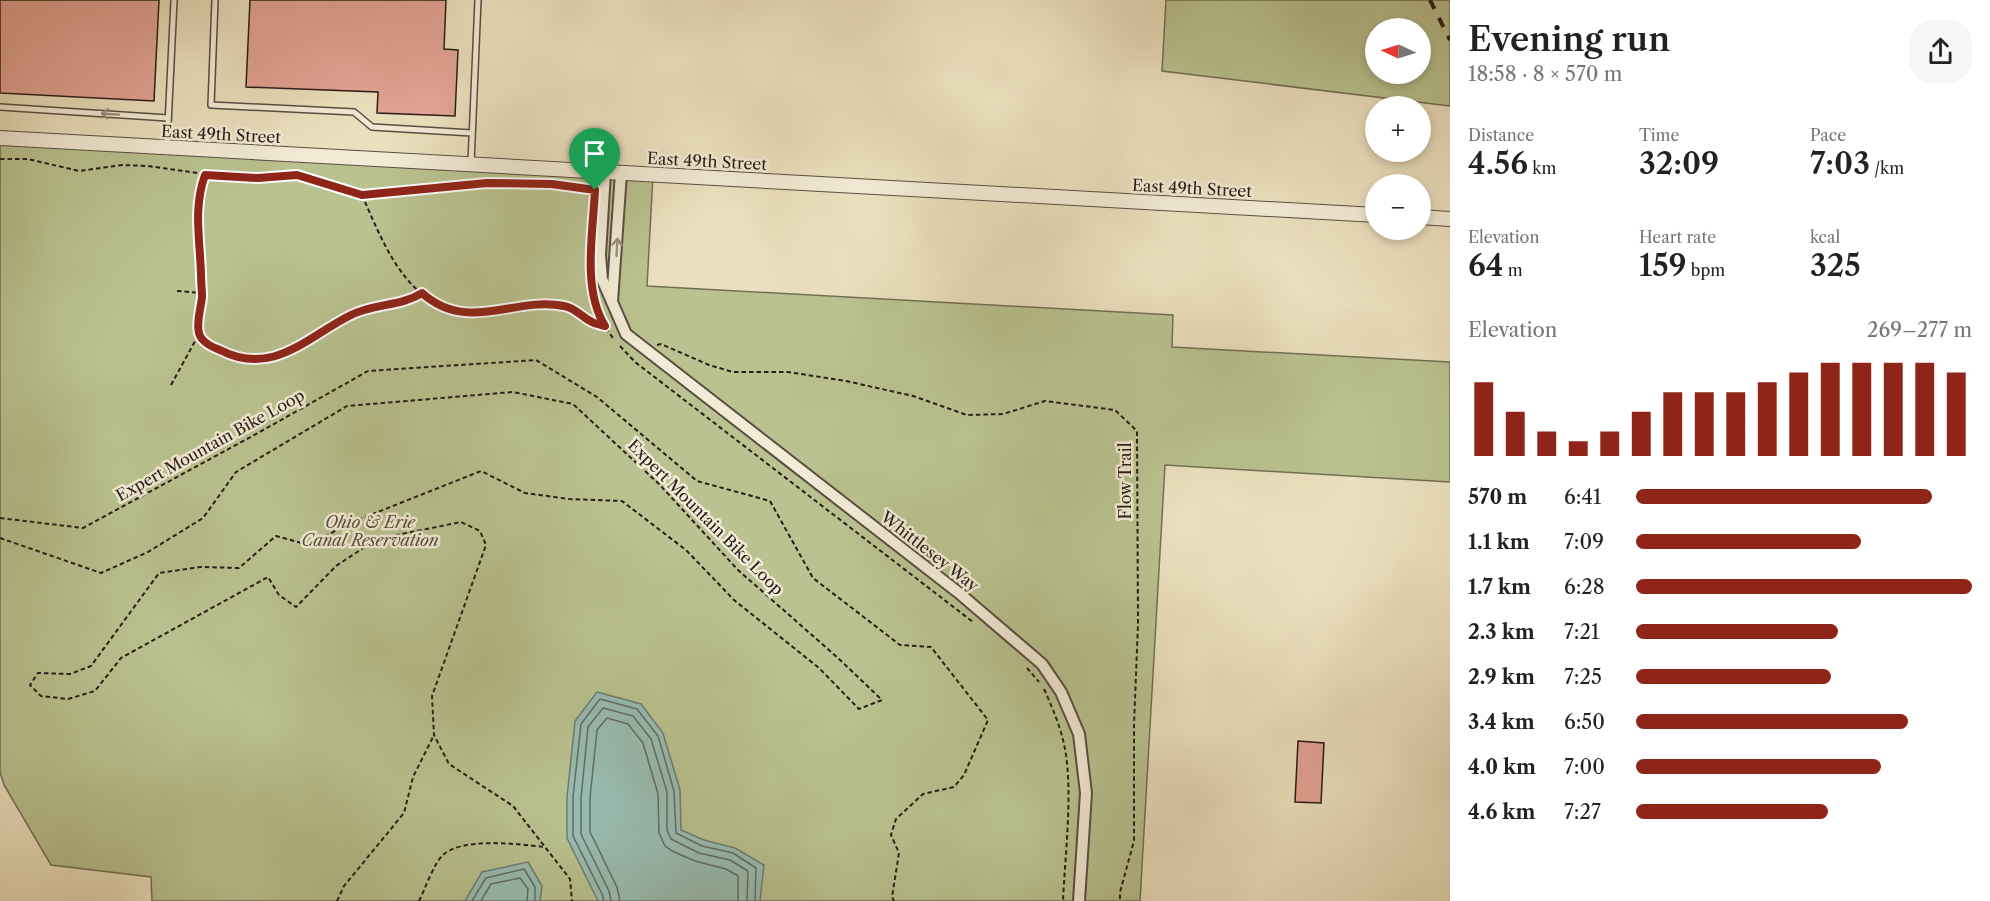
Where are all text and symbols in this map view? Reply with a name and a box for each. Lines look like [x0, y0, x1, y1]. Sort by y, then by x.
north arrow [1365, 18, 1431, 84]
map controls [1365, 18, 1431, 240]
text: Evening run [1468, 19, 1670, 60]
button: share [1909, 20, 1972, 83]
text: 18:58 · 8 × 570 m [1468, 62, 1622, 86]
button: + [1365, 96, 1431, 162]
one-way arrow [101, 108, 120, 119]
street label: East 49th Street [160, 121, 282, 147]
text: Distance [1468, 125, 1534, 145]
text: Time [1639, 125, 1679, 145]
text: Pace [1810, 125, 1846, 145]
pin [569, 128, 620, 190]
icon: arrive [578, 137, 611, 170]
text: 4.56 [1468, 145, 1528, 182]
text: 32:09 [1639, 145, 1719, 182]
text: 7:03 [1810, 145, 1870, 182]
street label: East 49th Street [646, 148, 768, 174]
text: km [1528, 158, 1556, 178]
text: /km [1870, 158, 1904, 178]
button: − [1365, 174, 1431, 240]
street label: East 49th Street [1131, 175, 1253, 201]
text: Elevation [1468, 227, 1539, 247]
text: Heart rate [1639, 227, 1716, 247]
text: kcal [1810, 227, 1840, 247]
one-way arrow [611, 237, 622, 257]
text: 64 [1468, 247, 1503, 284]
text: 159 [1639, 247, 1686, 284]
text: 325 [1810, 247, 1861, 284]
text: m [1503, 260, 1523, 280]
text: bpm [1686, 260, 1725, 280]
text: Elevation [1468, 318, 1557, 342]
text: 269–277 m [1867, 318, 1972, 342]
street label: Expert Mountain Bike Loop [112, 385, 308, 505]
street label: Expert Mountain Bike Loop [624, 435, 788, 599]
street label: Flow Trail [1115, 442, 1135, 519]
text: 570 m [1468, 485, 1527, 509]
text: 6:41 [1564, 485, 1601, 509]
street label: Whittlesey Way [876, 506, 984, 596]
park label: Ohio & Erie Canal Reservation [301, 512, 439, 550]
text: 1.1 km [1468, 530, 1530, 554]
text: 7:09 [1564, 530, 1604, 554]
text: 1.7 km [1468, 575, 1531, 599]
text: 6:28 [1564, 575, 1605, 599]
text: 2.3 km [1468, 620, 1535, 644]
text: 7:21 [1564, 620, 1599, 644]
text: 2.9 km [1468, 665, 1535, 689]
text: 7:25 [1564, 665, 1602, 689]
text: 3.4 km [1468, 710, 1535, 734]
text: 6:50 [1564, 710, 1605, 734]
text: 4.0 km [1468, 755, 1536, 779]
text: 7:00 [1564, 755, 1605, 779]
text: 4.6 km [1468, 800, 1535, 824]
text: 7:27 [1564, 800, 1601, 824]

